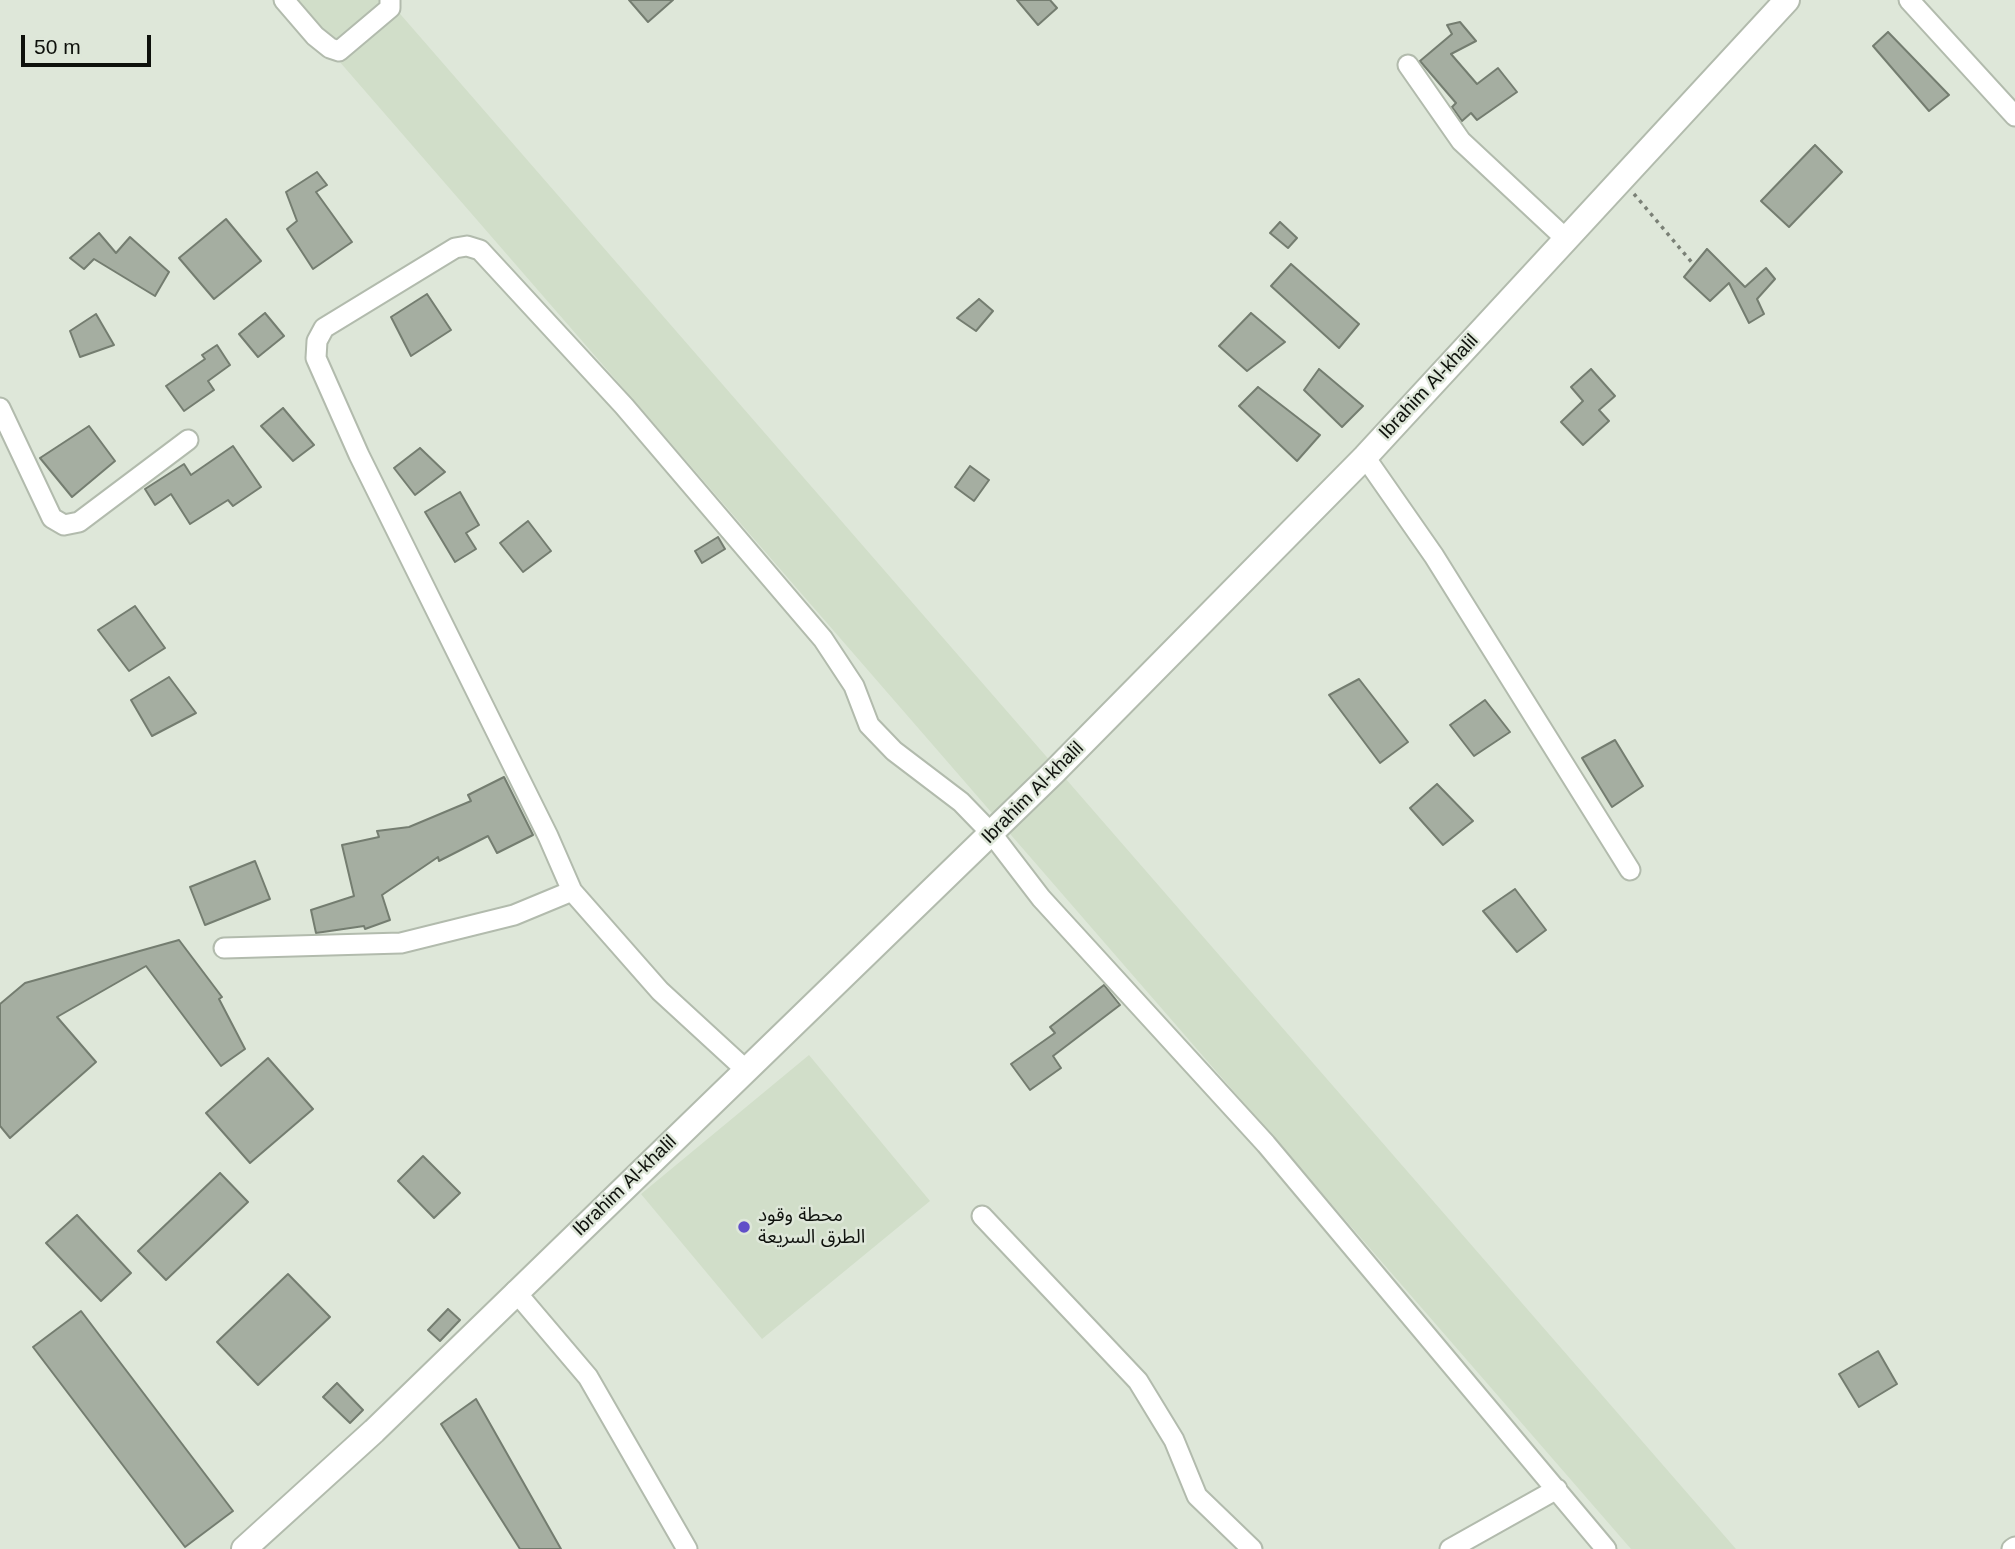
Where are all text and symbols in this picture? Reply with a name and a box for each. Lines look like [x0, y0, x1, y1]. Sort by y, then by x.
scale bar [24, 21, 154, 65]
text: 50 m [34, 35, 81, 58]
street label: Ibrahim Al-khalil [1375, 330, 1483, 444]
street label: Ibrahim Al-khalil [977, 737, 1089, 849]
street label: Ibrahim Al-khalil [568, 1131, 682, 1241]
place label: محطة وقود الطرق السريعة [758, 1205, 865, 1249]
marker: محطة وقود الطرق السريعة [736, 1219, 752, 1235]

